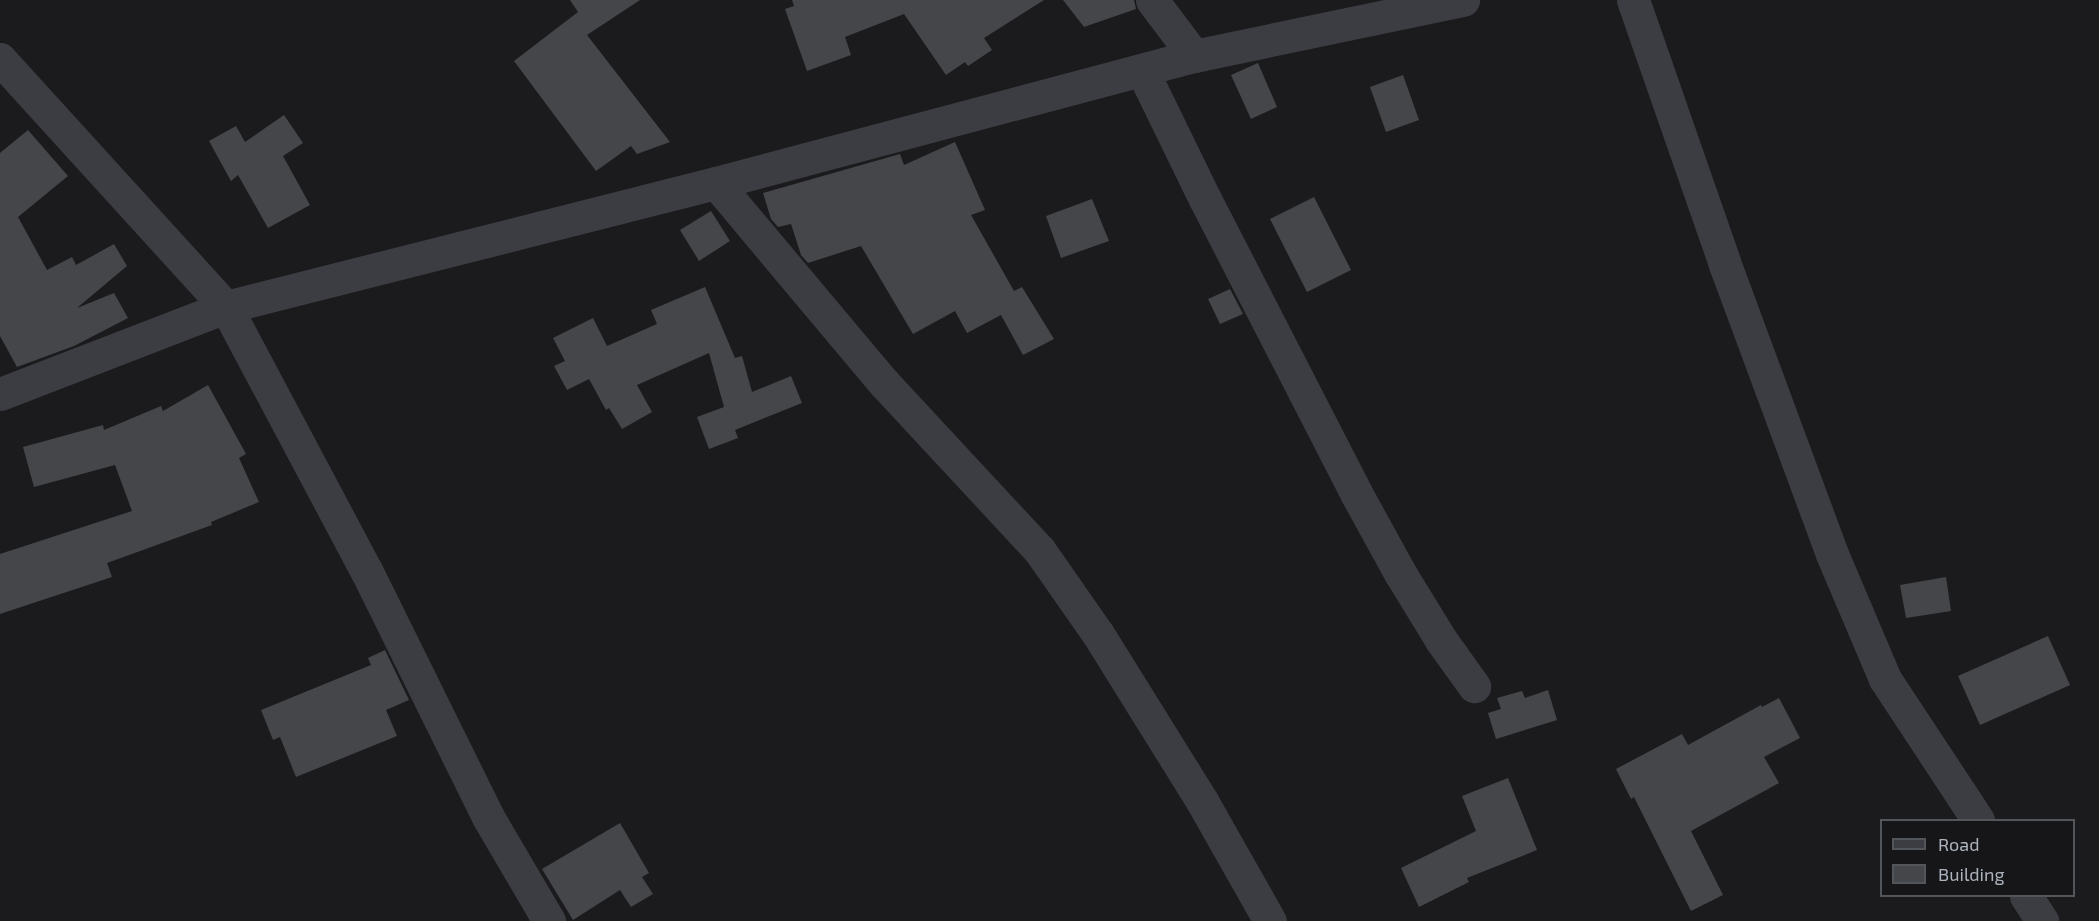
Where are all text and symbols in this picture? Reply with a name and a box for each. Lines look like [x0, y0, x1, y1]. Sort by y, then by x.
legend [1880, 819, 2075, 897]
text: Road [1938, 833, 1979, 855]
text: Building [1938, 863, 2005, 885]

